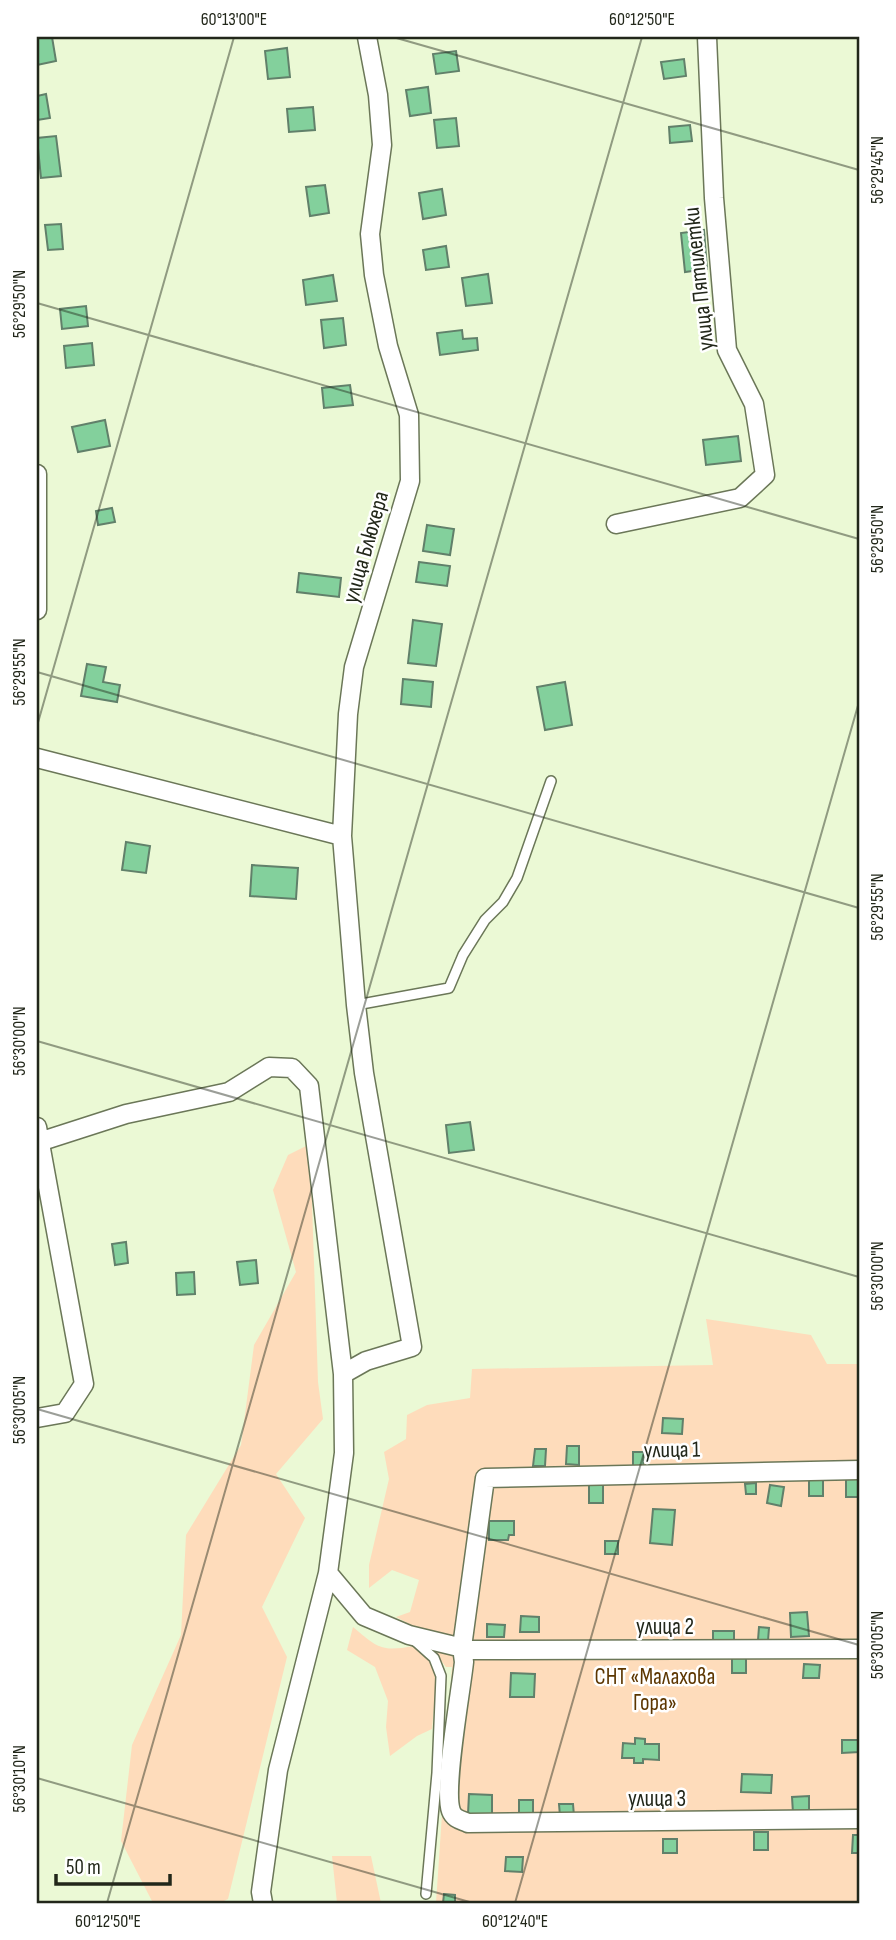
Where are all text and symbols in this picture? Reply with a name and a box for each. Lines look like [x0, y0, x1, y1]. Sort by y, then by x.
text: 60°13'00"E [201, 9, 267, 30]
text: 60°12'50"E [609, 9, 675, 30]
text: 56°29'45"N [867, 136, 888, 204]
street label: улица Пятилетки [678, 206, 720, 352]
text: 56°29'50"N [9, 270, 30, 338]
street label: улица Блюхера [337, 488, 395, 606]
text: 56°29'50"N [867, 505, 888, 573]
text: 56°29'55"N [9, 638, 30, 706]
text: 56°29'55"N [867, 873, 888, 941]
text: 56°30'00"N [9, 1006, 30, 1076]
text: 56°30'00"N [867, 1241, 888, 1311]
text: 56°30'05"N [9, 1376, 30, 1444]
street label: улица 1 [643, 1436, 701, 1464]
text: 56°30'05"N [867, 1611, 888, 1679]
street label: улица 2 [636, 1613, 694, 1641]
park label: СНТ «Малахова Гора» [595, 1663, 715, 1717]
text: 56°30'10"N [9, 1745, 30, 1813]
street label: улица 3 [628, 1785, 686, 1813]
scale bar [56, 1842, 170, 1886]
text: 50 m [66, 1855, 101, 1880]
text: 60°12'50"E [75, 1911, 141, 1932]
text: 60°12'40"E [482, 1911, 548, 1932]

